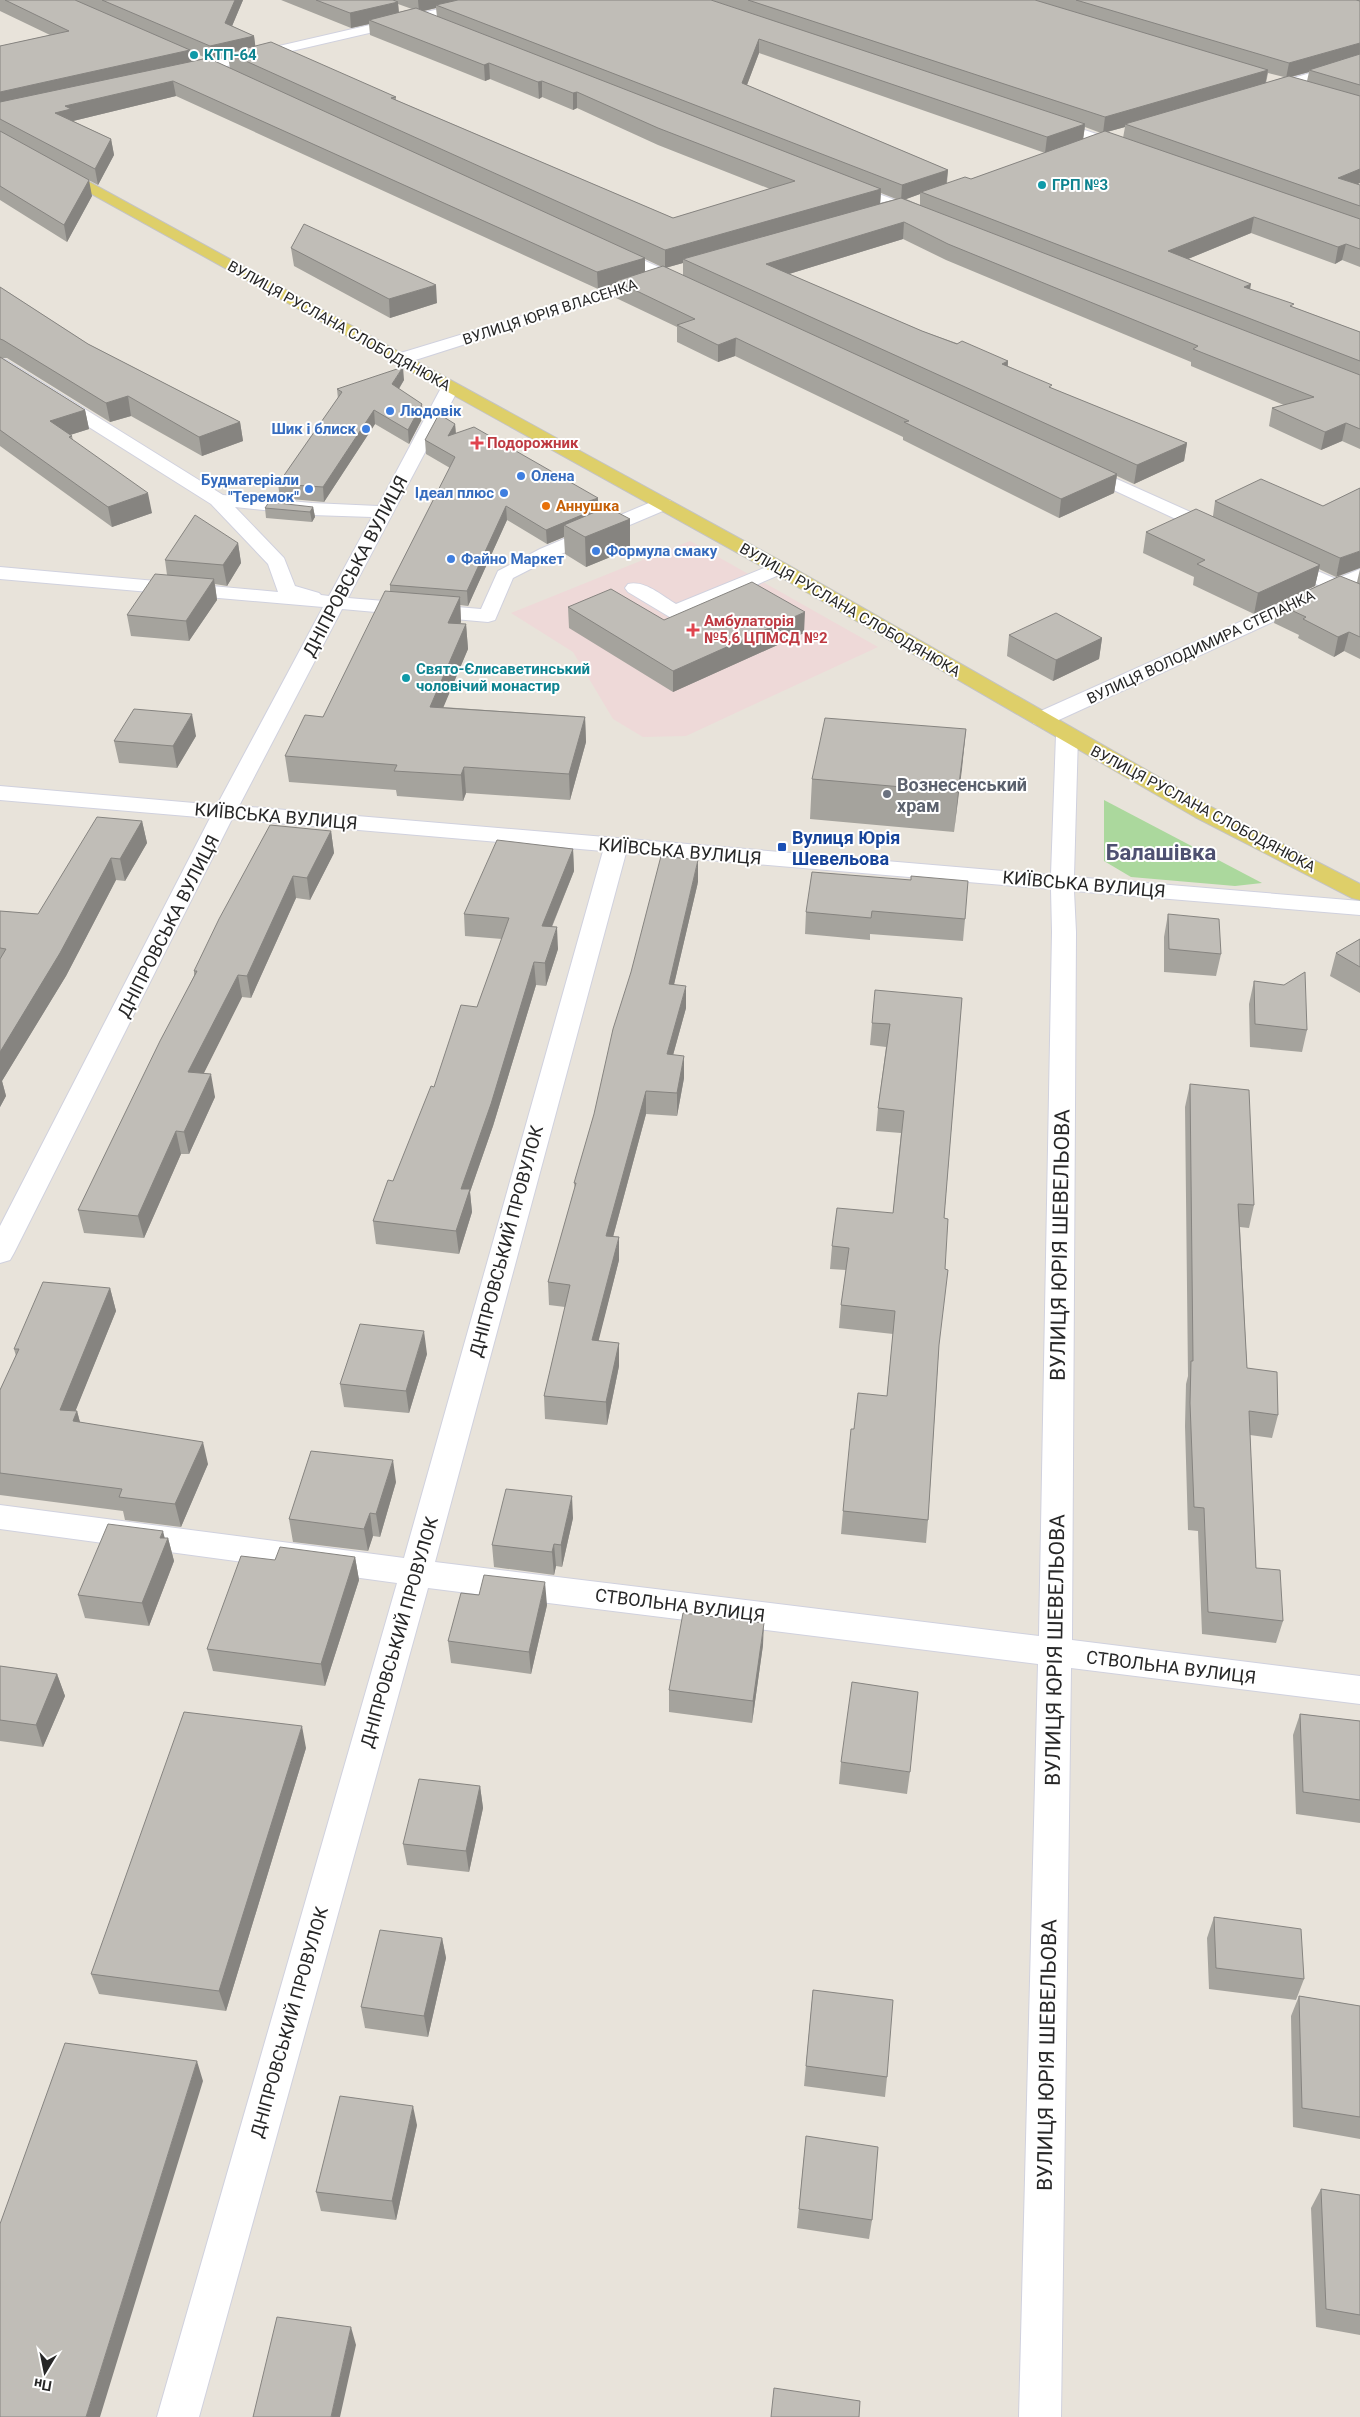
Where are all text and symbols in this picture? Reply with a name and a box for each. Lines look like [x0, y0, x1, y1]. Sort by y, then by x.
place label: КТП-64 [204, 46, 257, 64]
marker: КТП-64 [188, 49, 200, 61]
place label: ГРП №3 [1052, 176, 1108, 194]
marker: ГРП №3 [1036, 179, 1048, 191]
street label: ВУЛИЦЯ РУСЛАНА СЛОБОДЯНЮКА [225, 257, 454, 395]
street label: ВУЛИЦЯ ЮРІЯ ВЛАСЕНКА [461, 275, 640, 349]
place label: Людовік [400, 402, 462, 420]
marker: Людовік [384, 405, 396, 417]
place label: Шик і блиск [271, 420, 357, 438]
marker: Шик і блиск [360, 423, 372, 435]
place label: Подорожник [487, 434, 579, 452]
marker: Подорожник [471, 437, 483, 449]
place label: Олена [531, 467, 574, 485]
marker: Олена [515, 470, 527, 482]
place label: Будматеріали "Теремок" [201, 471, 299, 506]
street label: ДНІПРОВСЬКА ВУЛИЦЯ [298, 472, 412, 660]
marker: Будматеріали "Теремок" [303, 483, 315, 495]
place label: Ідеал плюс [415, 484, 494, 502]
marker: Ідеал плюс [498, 487, 510, 499]
place label: Аннушка [556, 497, 619, 515]
marker: Аннушка [540, 500, 552, 512]
street label: ВУЛИЦЯ РУСЛАНА СЛОБОДЯНЮКА [736, 539, 964, 681]
place label: Формула смаку [606, 542, 718, 560]
marker: Формула смаку [590, 545, 602, 557]
place label: Файно Маркет [461, 550, 564, 568]
marker: Файно Маркет [445, 553, 457, 565]
street label: ВУЛИЦЯ ВОЛОДИМИРА СТЕПАНКА [1084, 586, 1318, 708]
place label: Амбулаторія №5,6 ЦПМСД №2 [704, 612, 828, 647]
marker: Амбулаторія №5,6 ЦПМСД №2 [686, 623, 700, 637]
place label: Свято-Єлисаветинський чоловічий монастир [416, 660, 590, 695]
marker: Свято-Єлисаветинський чоловічий монастир [400, 672, 412, 684]
street label: ВУЛИЦЯ РУСЛАНА СЛОБОДЯНЮКА [1088, 742, 1319, 876]
place label: Вознесенський храм [897, 774, 1027, 816]
marker: Вознесенський храм [881, 788, 893, 800]
street label: КИЇВСЬКА ВУЛИЦЯ [194, 798, 358, 834]
place label: Вулиця Юрія Шевельова [792, 827, 900, 869]
street label: ДНІПРОВСЬКА ВУЛИЦЯ [113, 831, 223, 1021]
street label: КИЇВСЬКА ВУЛИЦЯ [598, 833, 762, 869]
district label: Балашівка [1106, 840, 1216, 865]
marker: Вулиця Юрія Шевельова [776, 841, 788, 853]
street label: КИЇВСЬКА ВУЛИЦЯ [1002, 866, 1166, 902]
street label: ВУЛИЦЯ ЮРІЯ ШЕВЕЛЬОВА [1046, 1109, 1074, 1381]
street label: ДНІПРОВСЬКИЙ ПРОВУЛОК [465, 1122, 547, 1359]
street label: ДНІПРОВСЬКИЙ ПРОВУЛОК [356, 1514, 442, 1750]
street label: ВУЛИЦЯ ЮРІЯ ШЕВЕЛЬОВА [1041, 1514, 1069, 1786]
street label: СТВОЛЬНА ВУЛИЦЯ [594, 1584, 766, 1626]
street label: СТВОЛЬНА ВУЛИЦЯ [1085, 1646, 1257, 1688]
street label: ДНІПРОВСЬКИЙ ПРОВУЛОК [246, 1904, 332, 2140]
street label: ВУЛИЦЯ ЮРІЯ ШЕВЕЛЬОВА [1033, 1919, 1061, 2191]
north arrow [20, 2347, 70, 2397]
text: Пн [33, 2375, 53, 2394]

